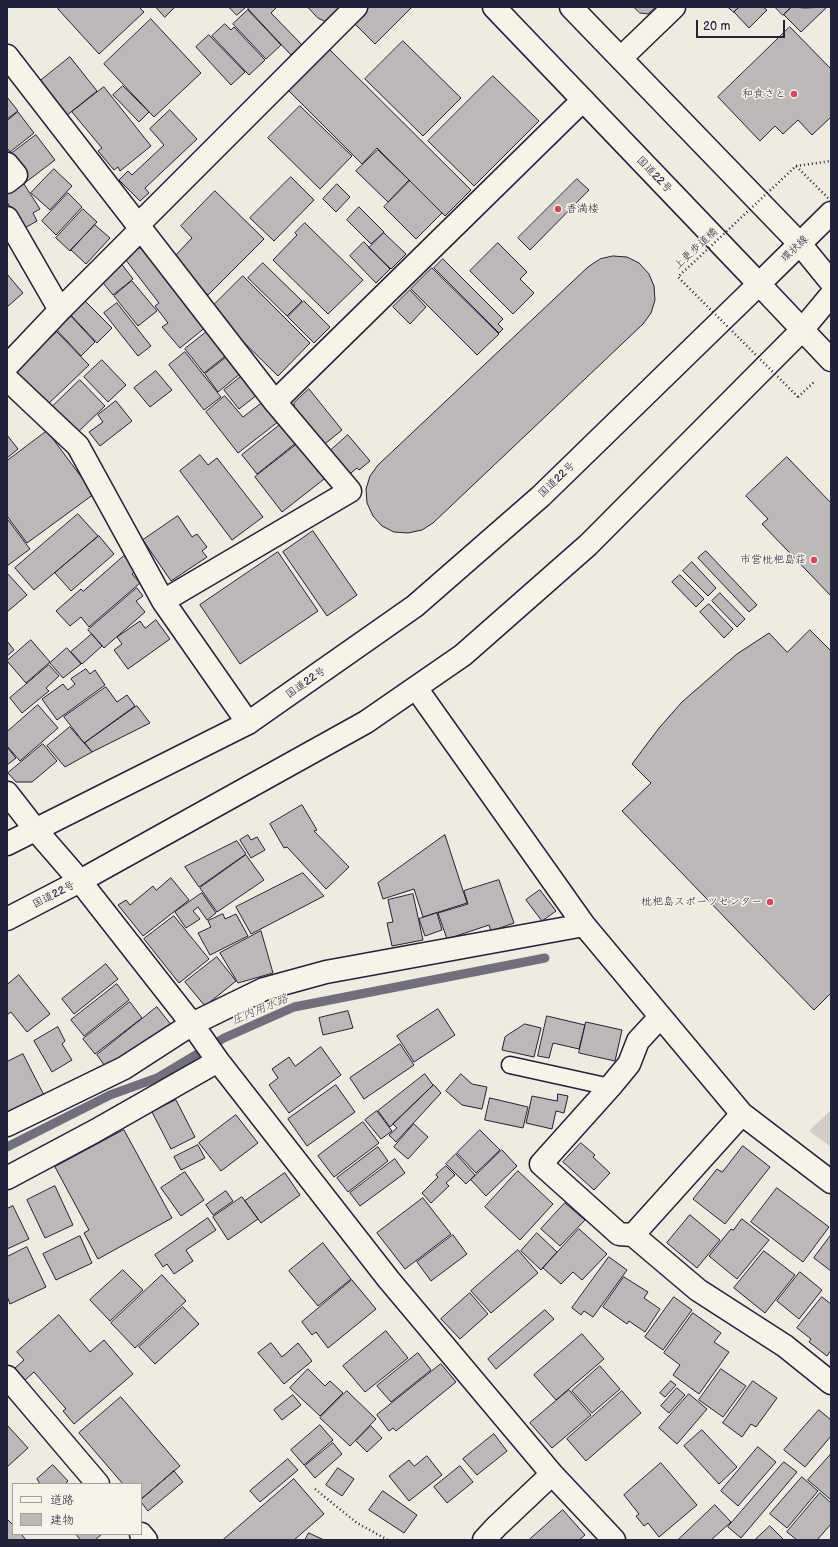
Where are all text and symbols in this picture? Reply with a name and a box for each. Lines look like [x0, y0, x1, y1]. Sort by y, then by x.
scale bar [698, 12, 787, 38]
text: 20 m [703, 19, 730, 34]
place label: 和食さと [742, 87, 786, 101]
marker: 和食さと [789, 89, 799, 99]
street label: 国道22号 [633, 154, 675, 196]
place label: 香満楼 [566, 202, 599, 216]
marker: 香満楼 [553, 204, 563, 214]
street label: 上更歩道橋 [671, 225, 721, 273]
street label: 環状線 [779, 233, 811, 265]
street label: 国道22号 [536, 459, 578, 501]
place label: 市営枇杷島荘 [740, 553, 806, 567]
marker: 市営枇杷島荘 [809, 555, 819, 565]
street label: 国道22号 [283, 664, 329, 702]
street label: 国道22号 [31, 879, 77, 911]
place label: 枇杷島スポーツセンター [641, 895, 762, 909]
marker: 枇杷島スポーツセンター [765, 897, 775, 907]
water label: 庄内用水路 [230, 992, 290, 1028]
legend [12, 1483, 142, 1535]
text: 道路 [50, 1493, 74, 1508]
text: 建物 [50, 1513, 74, 1528]

